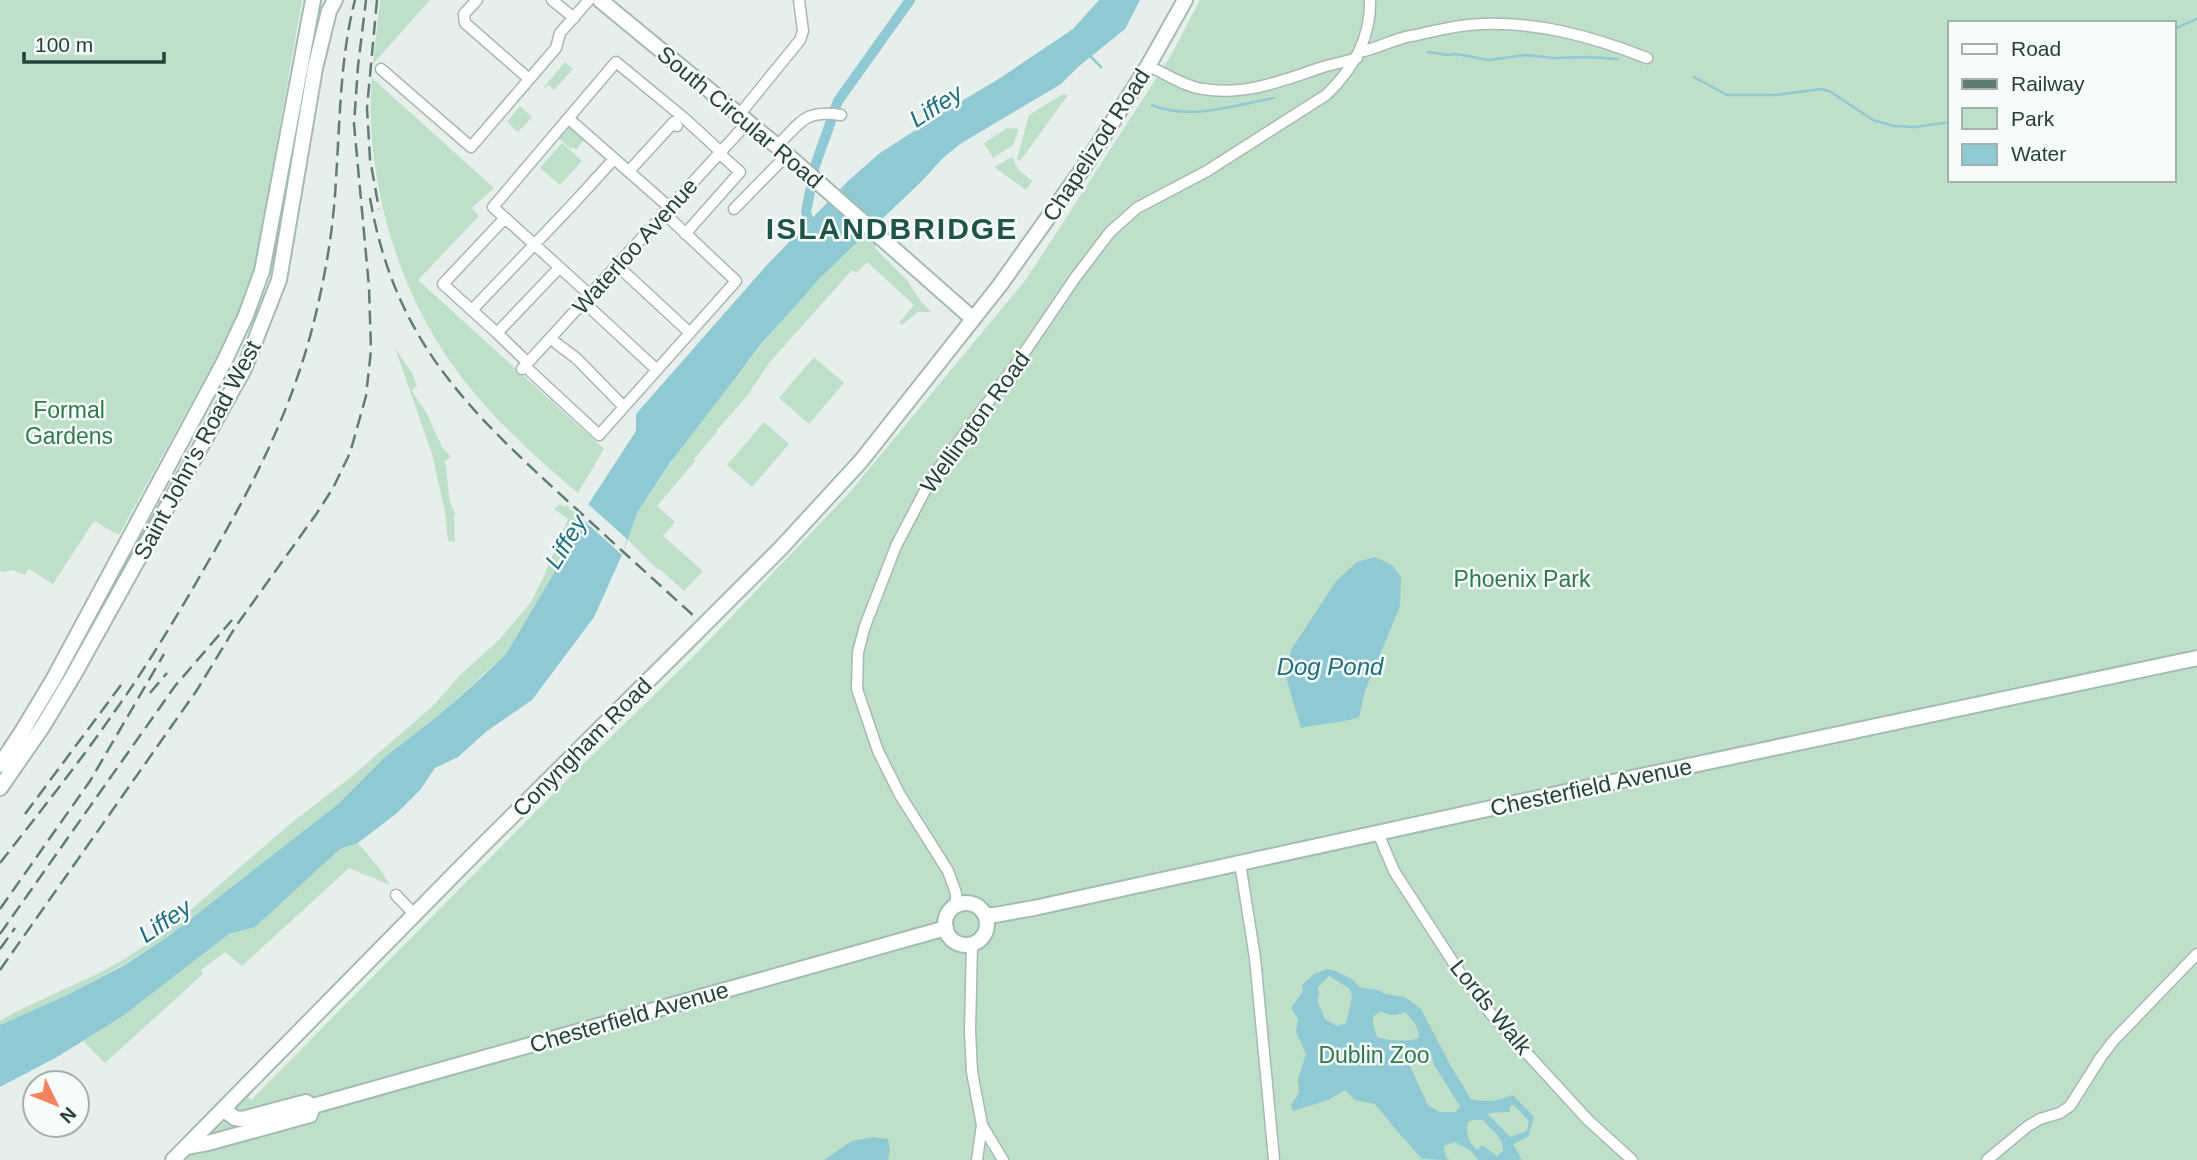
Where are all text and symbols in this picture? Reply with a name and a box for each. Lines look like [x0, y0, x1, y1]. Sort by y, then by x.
scale bar [24, 21, 164, 65]
legend [1948, 21, 2176, 182]
text: 100 m [35, 33, 93, 56]
text: Road [2011, 37, 2061, 60]
street label: South Circular Road [652, 40, 828, 194]
street label: Chapelizod Road [1037, 64, 1155, 226]
text: Railway [2011, 72, 2085, 95]
water label: Liffey [904, 78, 969, 133]
text: Park [2011, 107, 2055, 130]
text: Water [2011, 142, 2066, 165]
street label: Waterloo Avenue [567, 173, 703, 319]
district label: ISLANDBRIDGE [766, 212, 1018, 245]
street label: Saint John's Road West [128, 336, 266, 564]
street label: Wellington Road [915, 346, 1035, 498]
park label: Formal Gardens [25, 397, 113, 449]
water label: Liffey [539, 508, 593, 573]
park label: Phoenix Park [1454, 566, 1591, 592]
water label: Dog Pond [1277, 653, 1384, 680]
street label: Conyngham Road [507, 672, 657, 822]
street label: Chesterfield Avenue [1488, 753, 1694, 821]
water label: Liffey [133, 892, 198, 948]
street label: Lords Walk [1445, 954, 1537, 1060]
street label: Chesterfield Avenue [527, 976, 731, 1058]
park label: Dublin Zoo [1318, 1042, 1430, 1068]
north arrow [21, 1069, 91, 1139]
text: N [56, 1103, 80, 1127]

